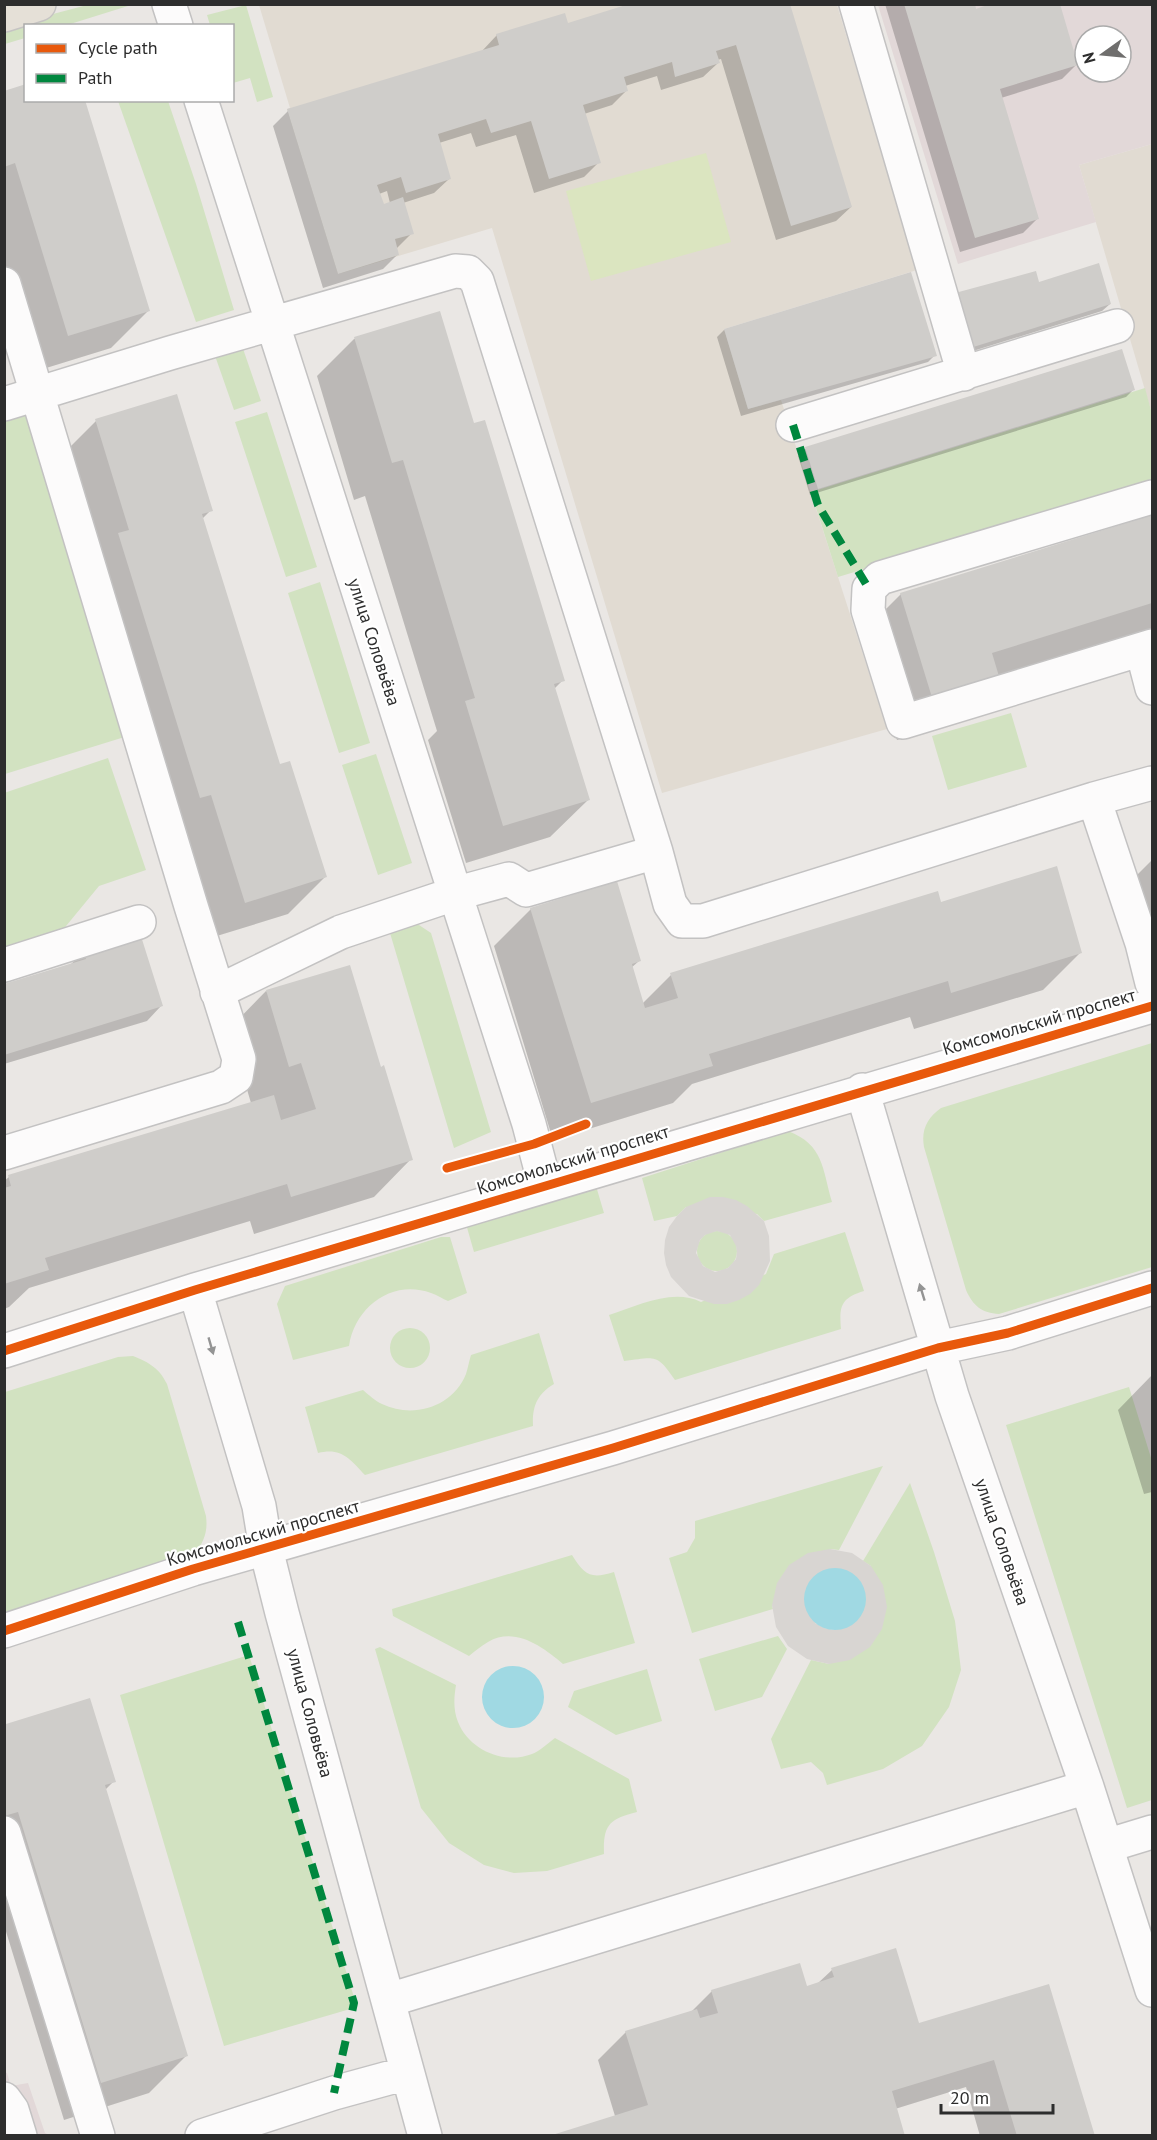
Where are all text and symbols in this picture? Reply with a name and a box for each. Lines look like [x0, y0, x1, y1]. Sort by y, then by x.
legend [24, 24, 234, 102]
north arrow [1073, 24, 1133, 84]
text: Cycle path [78, 36, 158, 59]
text: N [1077, 50, 1100, 66]
text: Path [78, 66, 112, 89]
street label: улица Соловьёва [343, 575, 406, 709]
street label: Комсомольский проспект [940, 983, 1139, 1060]
street label: Комсомольский проспект [474, 1119, 672, 1200]
one-way arrow [917, 1283, 926, 1301]
one-way arrow [207, 1337, 216, 1355]
street label: улица Соловьёва [970, 1475, 1035, 1608]
street label: Комсомольский проспект [164, 1494, 363, 1571]
street label: улица Соловьёва [282, 1646, 339, 1780]
scale bar [941, 2077, 1054, 2115]
text: 20 m [950, 2086, 989, 2109]

